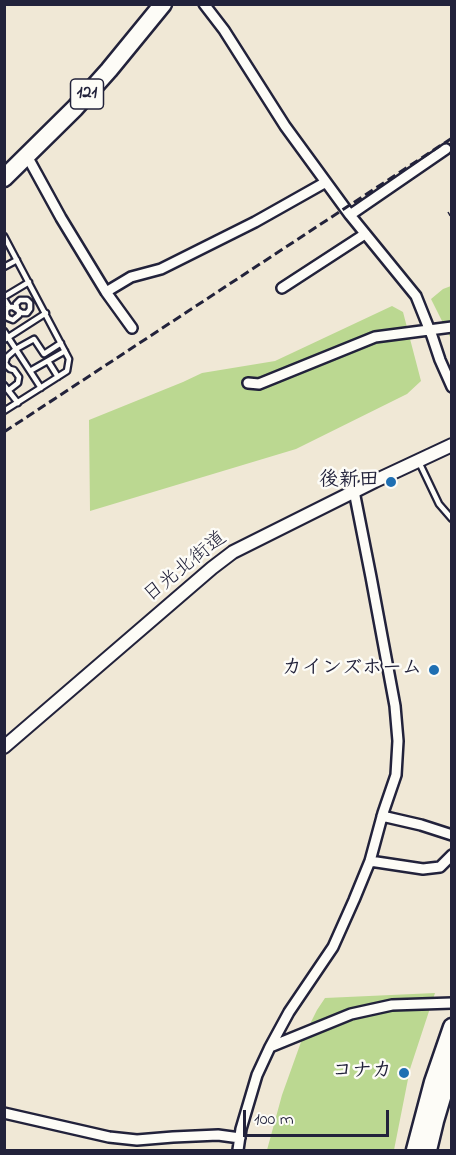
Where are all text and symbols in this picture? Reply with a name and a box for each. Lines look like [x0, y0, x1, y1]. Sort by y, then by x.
road number: 121 [70, 79, 104, 109]
place label: 後新田 [319, 470, 379, 494]
marker: 後新田 [384, 475, 398, 489]
street label: 日光北街道 [140, 527, 232, 609]
place label: カインズホーム [282, 658, 422, 682]
marker: カインズホーム [427, 663, 441, 677]
place label: コナカ [332, 1061, 392, 1085]
marker: コナカ [397, 1066, 411, 1080]
scale bar [246, 1098, 392, 1136]
text: 100 m [254, 1107, 294, 1133]

